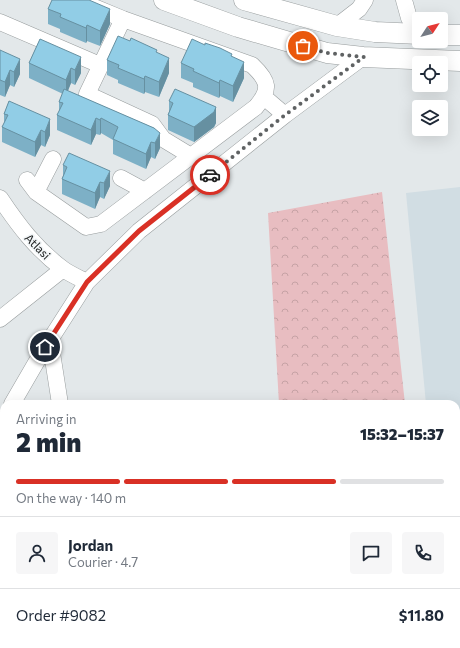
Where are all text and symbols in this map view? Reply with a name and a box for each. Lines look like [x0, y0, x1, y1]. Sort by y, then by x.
north arrow [412, 12, 448, 48]
map controls [412, 12, 448, 136]
pin [286, 29, 320, 63]
icon: bag [292, 35, 314, 57]
button: locate [412, 56, 448, 92]
button: layers [412, 100, 448, 136]
courier [190, 155, 230, 195]
icon: car [199, 164, 221, 186]
street label: Atlasi [22, 230, 54, 262]
pin [28, 330, 62, 364]
icon: home [34, 336, 56, 358]
text: Arriving in [16, 411, 76, 427]
text: 15:32–15:37 [360, 425, 444, 443]
text: 2 min [16, 426, 81, 457]
text: On the way · 140 m [16, 490, 126, 506]
button: person [16, 532, 58, 574]
button: chat [350, 532, 392, 574]
button: phone [402, 532, 444, 574]
text: Jordan [68, 536, 113, 554]
text: Courier · 4.7 [68, 554, 138, 570]
text: Order #9082 [16, 606, 106, 624]
text: $11.80 [399, 606, 444, 624]

